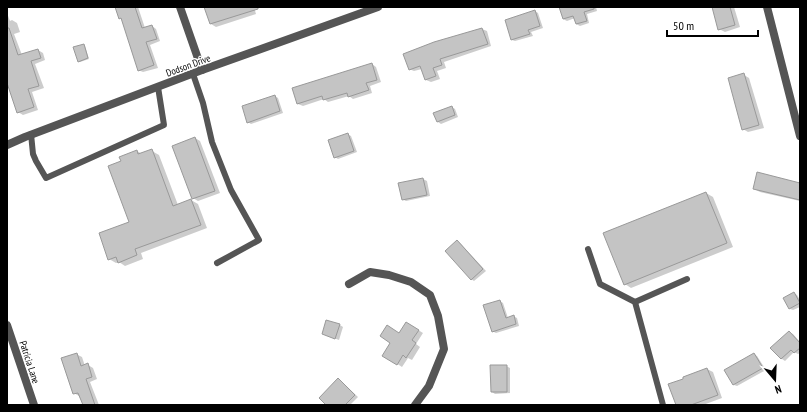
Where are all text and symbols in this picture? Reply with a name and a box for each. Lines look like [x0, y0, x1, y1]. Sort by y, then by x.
scale bar [667, 12, 758, 38]
text: 50 m [673, 18, 694, 33]
street label: Dodson Drive [164, 51, 212, 79]
street label: Patricia Lane [17, 339, 43, 385]
north arrow [755, 360, 795, 400]
text: N [773, 382, 783, 397]

